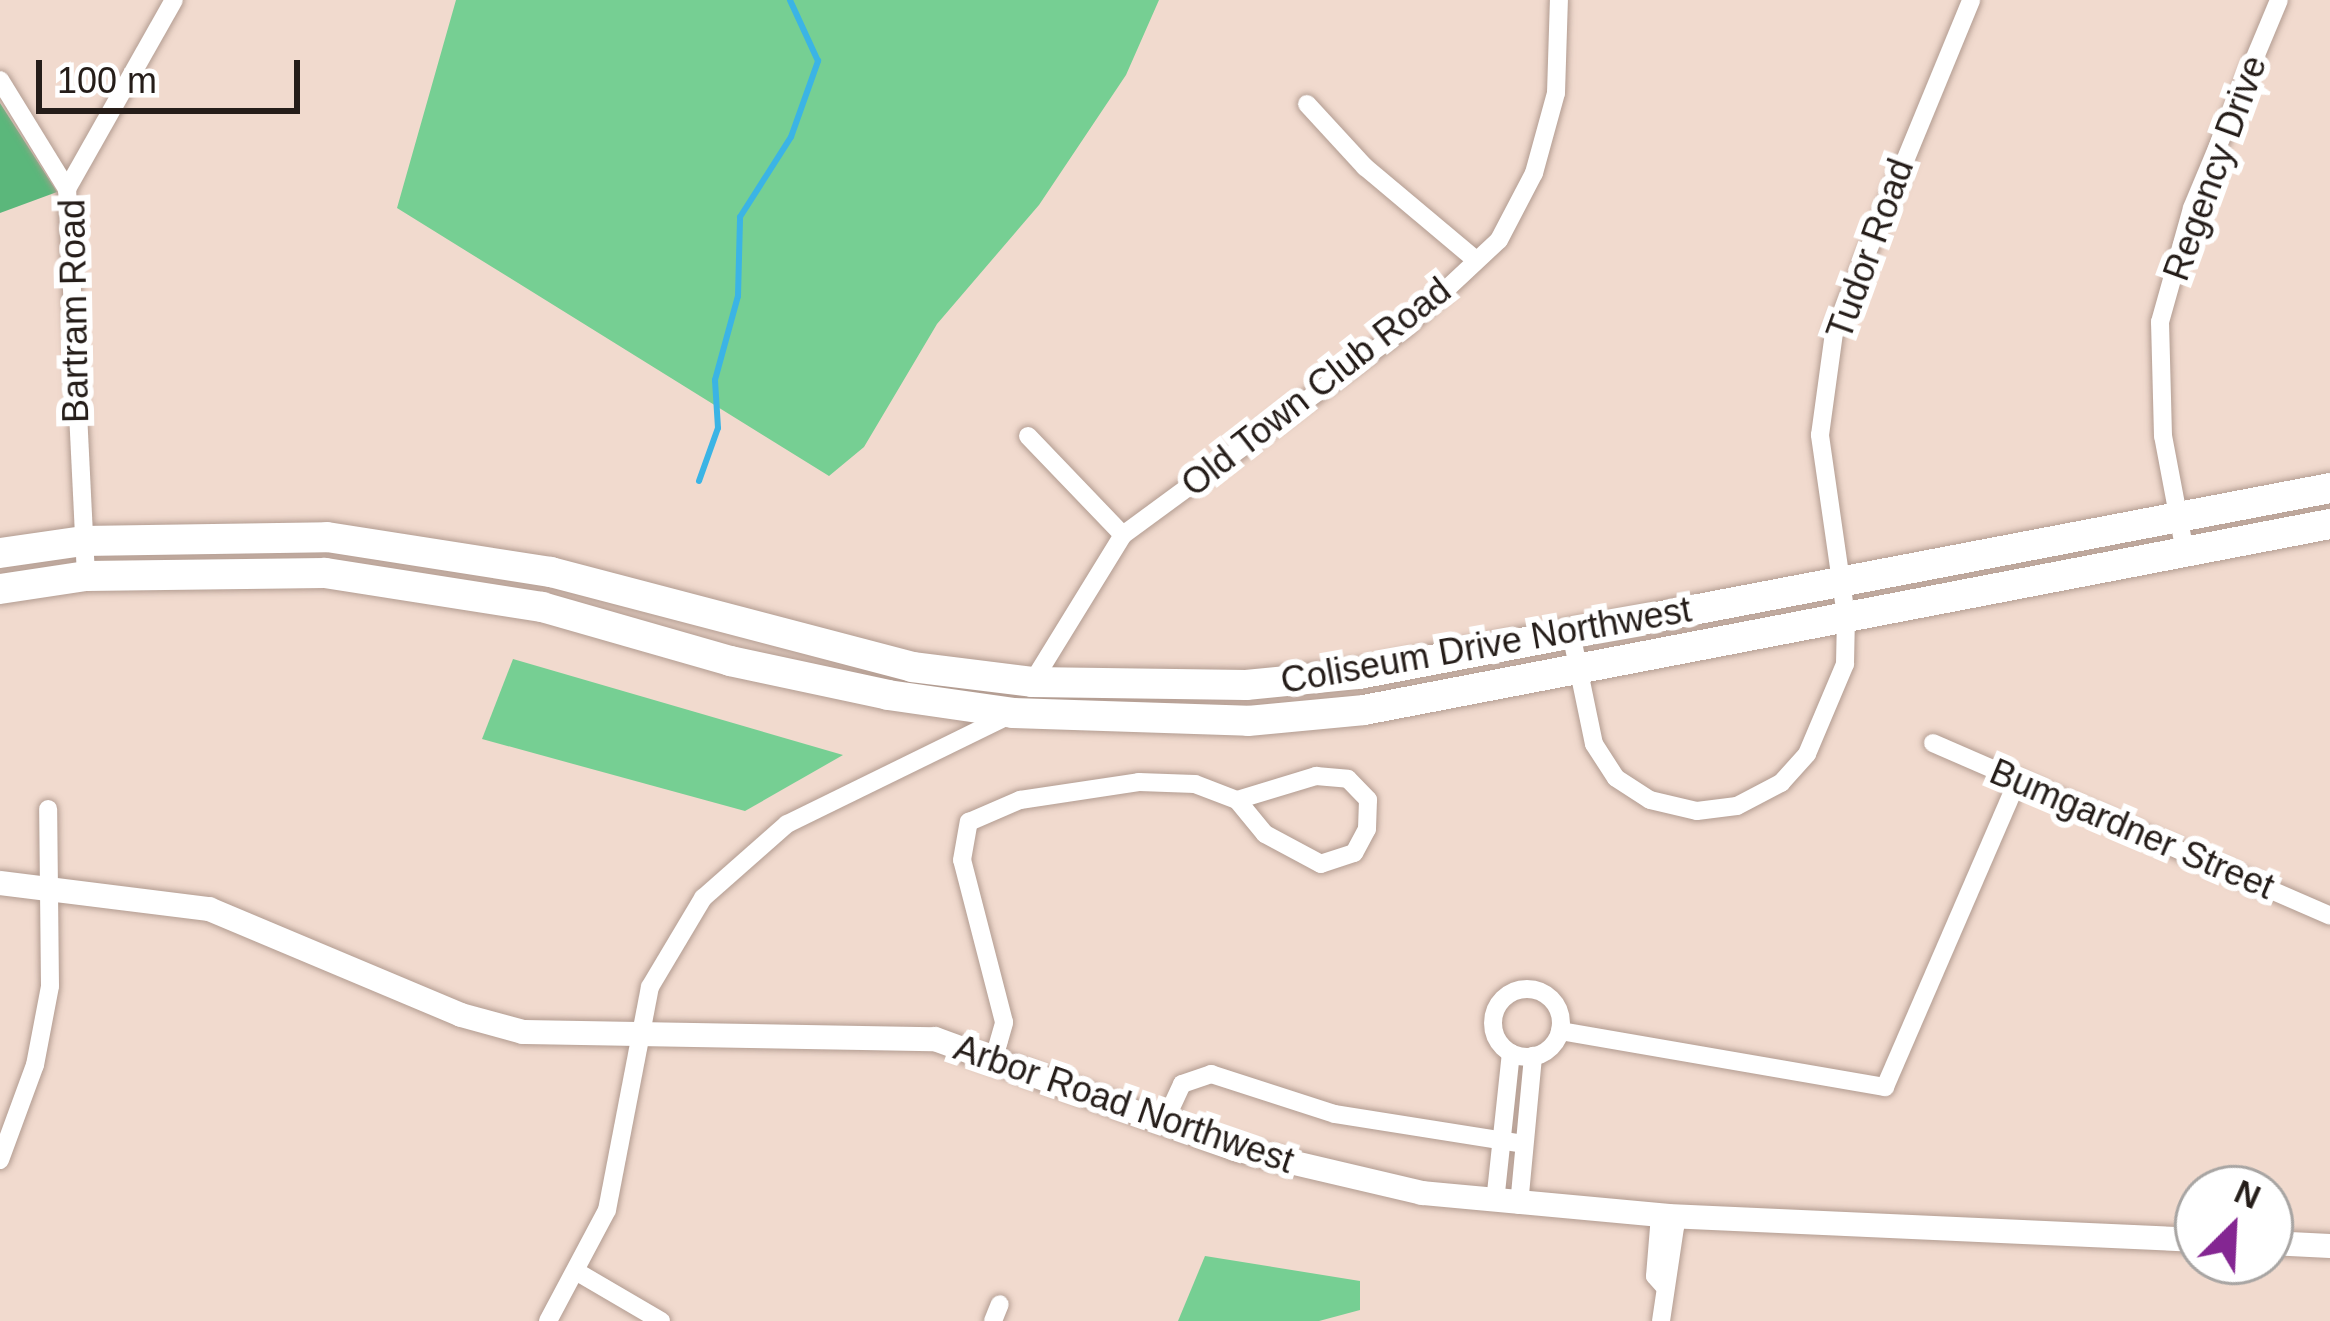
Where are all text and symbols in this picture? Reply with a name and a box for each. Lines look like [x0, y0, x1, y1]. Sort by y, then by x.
scale bar [42, 36, 306, 110]
street label: Regency Drive [2154, 50, 2276, 286]
text: 100 m [57, 60, 157, 101]
street label: Tudor Road [1817, 153, 1923, 345]
street label: Bartram Road [50, 199, 98, 423]
street label: Old Town Club Road [1173, 268, 1459, 506]
street label: Coliseum Drive Northwest [1277, 588, 1695, 702]
street label: Bumgardner Street [1984, 750, 2280, 908]
street label: Arbor Road Northwest [949, 1026, 1299, 1182]
north arrow [2174, 1165, 2294, 1285]
text: N [2229, 1173, 2266, 1216]

